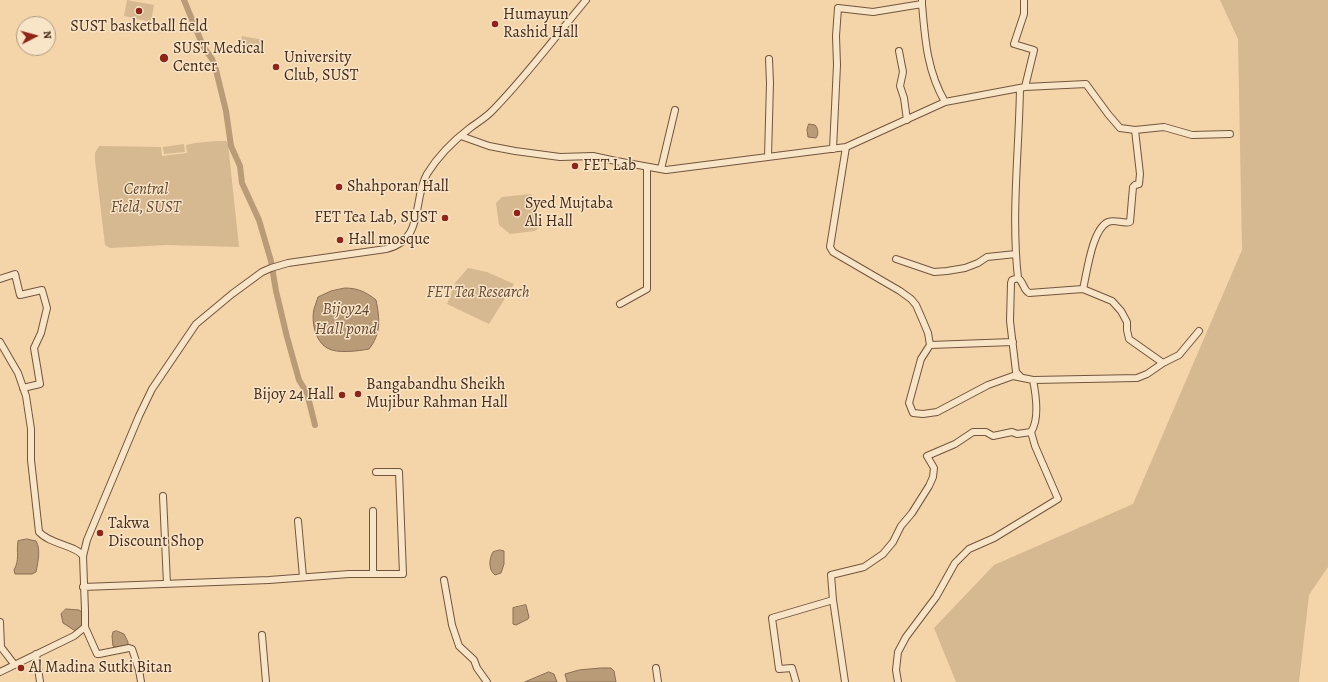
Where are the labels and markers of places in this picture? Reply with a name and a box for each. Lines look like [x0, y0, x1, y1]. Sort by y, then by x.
place label: Humayun Rashid Hall [503, 5, 578, 43]
marker: SUST basketball field [134, 6, 144, 16]
place label: SUST basketball field [70, 17, 208, 37]
marker: Humayun Rashid Hall [490, 19, 500, 29]
place label: SUST Medical Center [173, 39, 264, 77]
place label: University Club, SUST [284, 48, 359, 86]
marker: SUST Medical Center [158, 52, 170, 64]
marker: University Club, SUST [271, 62, 281, 72]
place label: FET Lab [583, 156, 636, 176]
marker: FET Lab [570, 161, 580, 171]
place label: Shahporan Hall [347, 177, 449, 197]
marker: Shahporan Hall [334, 182, 344, 192]
place label: Syed Mujtaba Ali Hall [525, 194, 613, 232]
place label: FET Tea Lab, SUST [314, 208, 437, 228]
marker: Syed Mujtaba Ali Hall [512, 208, 522, 218]
marker: FET Tea Lab, SUST [440, 213, 450, 223]
place label: Hall mosque [348, 230, 430, 250]
marker: Hall mosque [335, 235, 345, 245]
place label: Bangabandhu Sheikh Mujibur Rahman Hall [366, 375, 508, 413]
place label: Bijoy 24 Hall [253, 385, 334, 405]
marker: Bangabandhu Sheikh Mujibur Rahman Hall [353, 389, 363, 399]
marker: Bijoy 24 Hall [337, 390, 347, 400]
place label: Takwa Discount Shop [108, 514, 204, 552]
marker: Takwa Discount Shop [95, 528, 105, 538]
place label: Al Madina Sutki Bitan [29, 658, 172, 678]
marker: Al Madina Sutki Bitan [16, 663, 26, 673]

